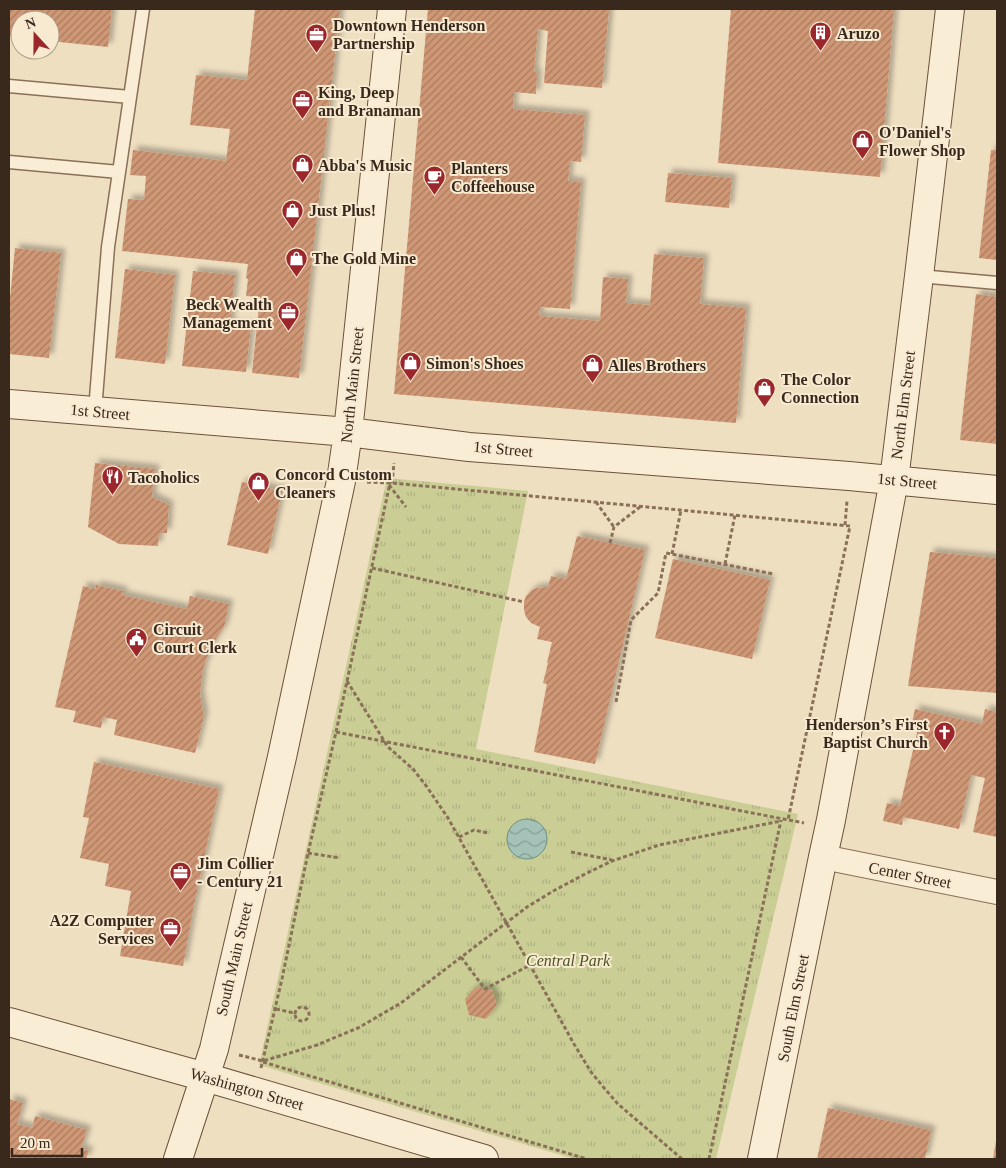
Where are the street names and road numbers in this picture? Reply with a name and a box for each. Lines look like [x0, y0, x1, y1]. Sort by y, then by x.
street label: North Main Street [337, 326, 367, 444]
street label: North Elm Street [888, 349, 918, 460]
street label: 1st Street [69, 401, 131, 423]
street label: 1st Street [472, 438, 534, 460]
street label: 1st Street [876, 470, 938, 492]
street label: Center Street [867, 859, 953, 891]
street label: South Main Street [213, 900, 256, 1018]
street label: South Elm Street [774, 952, 812, 1063]
street label: Washington Street [188, 1065, 306, 1114]

